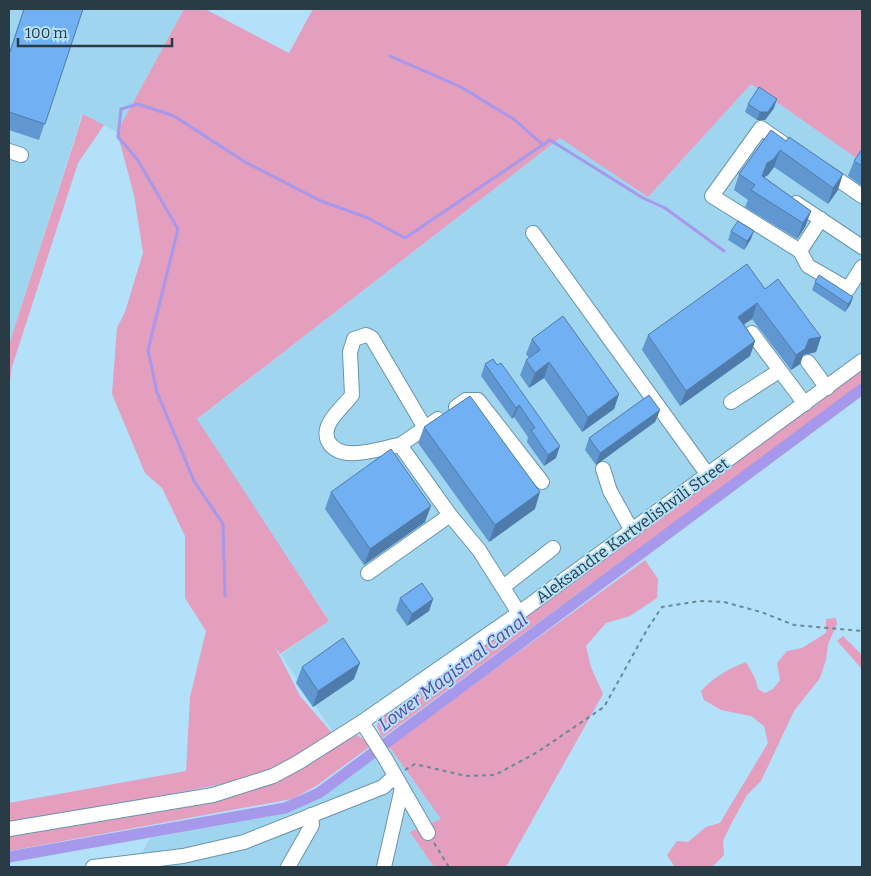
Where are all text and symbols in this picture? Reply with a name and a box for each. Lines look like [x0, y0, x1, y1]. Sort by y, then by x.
scale bar [18, 15, 171, 47]
text: 100 m [25, 24, 68, 42]
street label: Aleksandre Kartvelishvili Street [532, 454, 733, 607]
water label: Lower Magistral Canal [374, 608, 532, 735]

